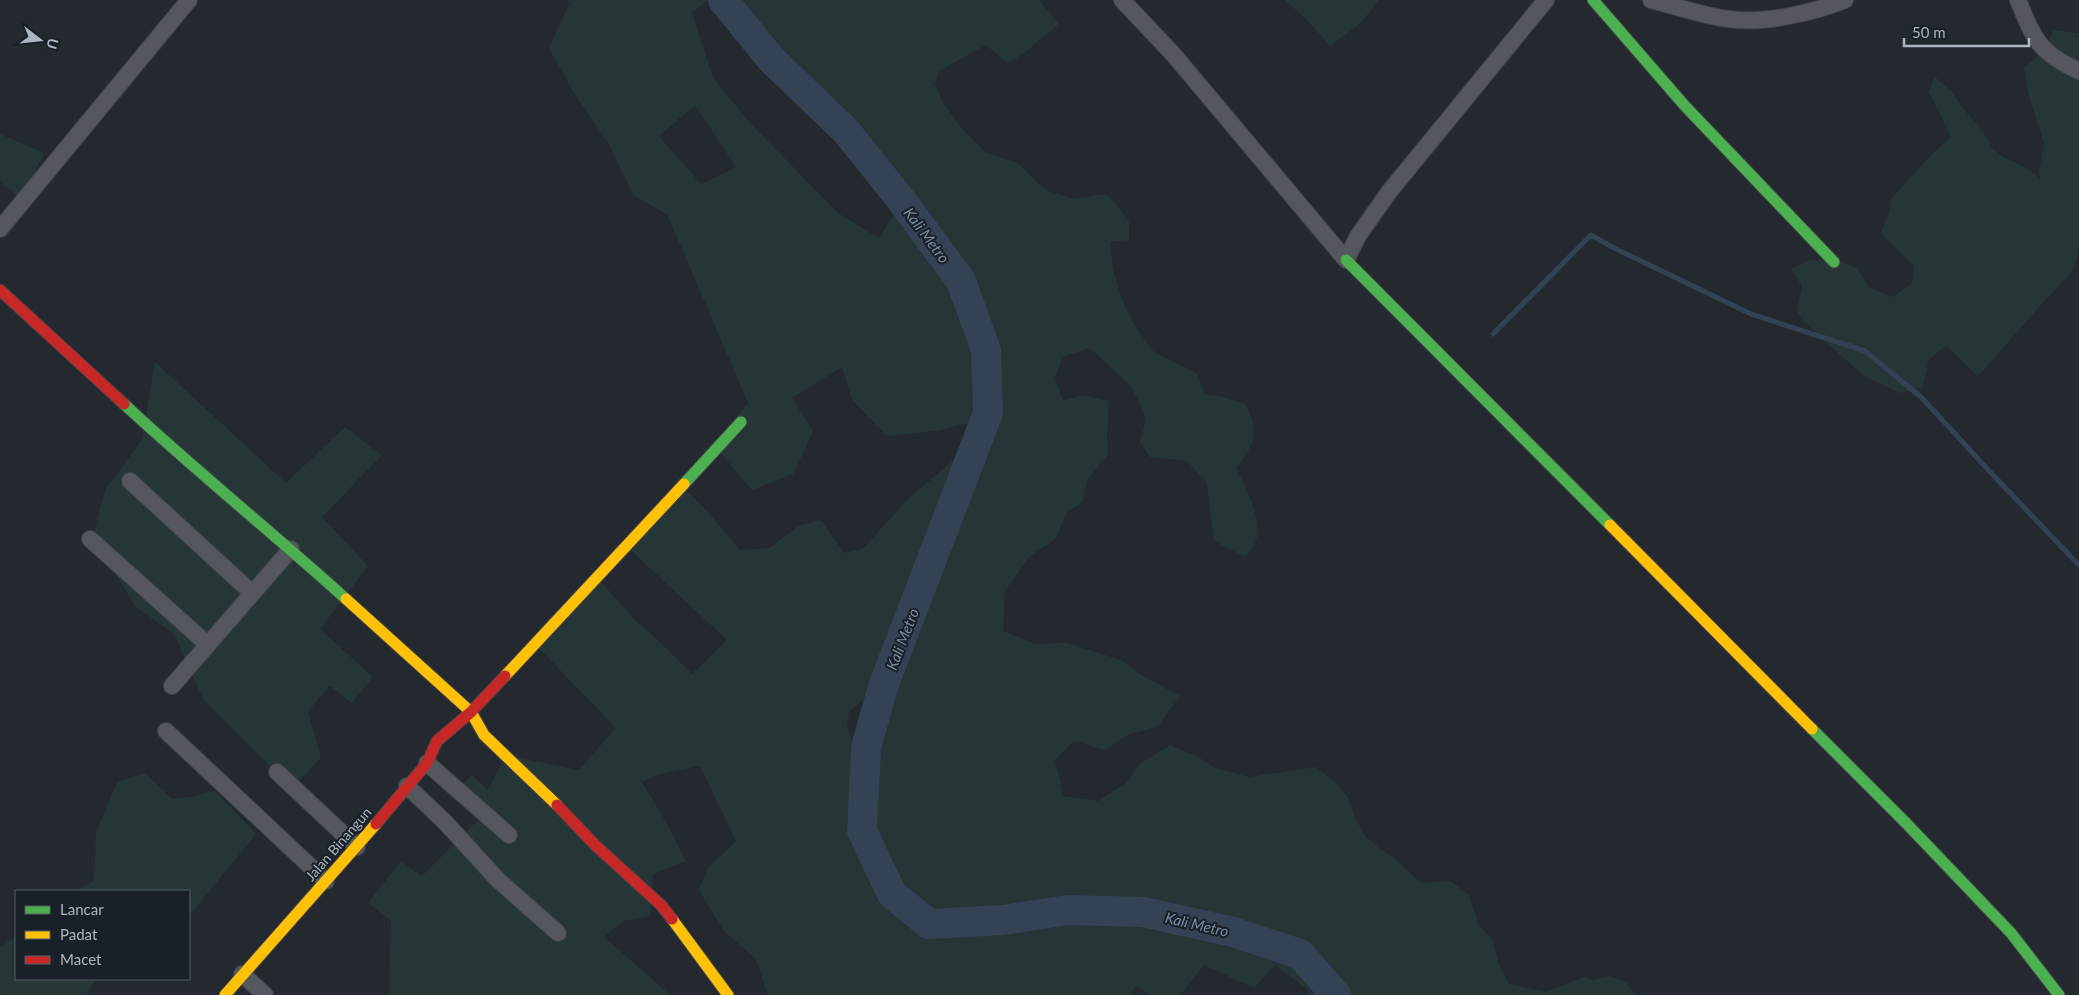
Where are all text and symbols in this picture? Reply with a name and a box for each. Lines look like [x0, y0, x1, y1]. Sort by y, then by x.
north arrow [15, 15, 65, 65]
scale bar [1904, 15, 2029, 47]
text: 50 m [1912, 23, 1946, 41]
text: U [43, 36, 63, 51]
water label: Kali Metro [900, 204, 954, 266]
water label: Kali Metro [882, 605, 922, 672]
street label: Jalan Binangun [301, 804, 375, 884]
legend [15, 890, 190, 980]
text: Lancar [60, 900, 104, 918]
water label: Kali Metro [1163, 908, 1231, 940]
text: Padat [60, 925, 98, 943]
text: Macet [60, 950, 102, 968]

